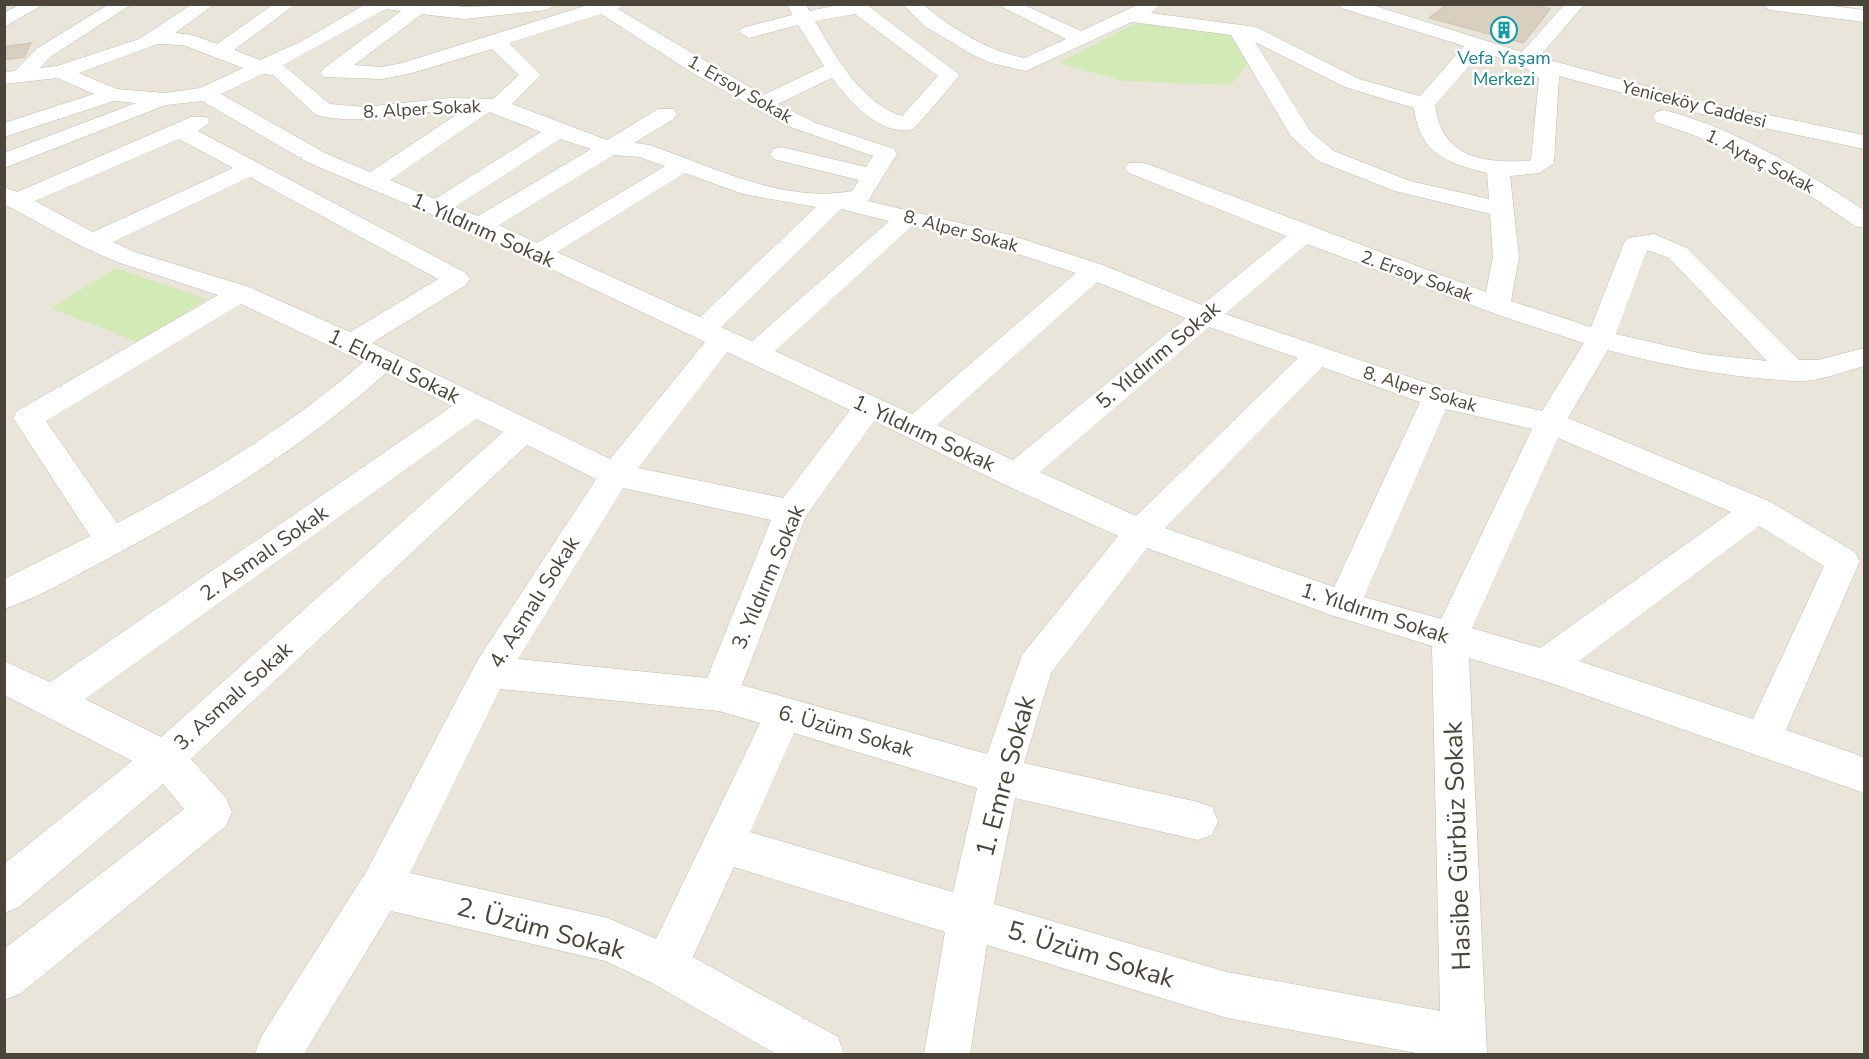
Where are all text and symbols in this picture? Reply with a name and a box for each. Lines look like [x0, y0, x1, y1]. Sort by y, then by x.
building icon: Vefa Yaşam Merkezi [1489, 15, 1519, 45]
place label: Vefa Yaşam Merkezi [1456, 46, 1551, 91]
street label: 1. Ersoy Sokak [683, 49, 798, 129]
street label: Yeniceköy Caddesi [1618, 74, 1769, 134]
street label: 8. Alper Sokak [363, 94, 482, 124]
street label: 1. Aytaç Sokak [1702, 123, 1819, 199]
street label: 1. Yıldırım Sokak [407, 186, 560, 274]
street label: 8. Alper Sokak [901, 204, 1022, 258]
street label: 2. Ersoy Sokak [1358, 245, 1477, 308]
street label: 5. Yıldırım Sokak [1090, 294, 1226, 415]
street label: 1. Elmalı Sokak [323, 322, 465, 410]
street label: 8. Alper Sokak [1360, 360, 1481, 418]
street label: 1. Yıldırım Sokak [848, 388, 1000, 478]
street label: 2. Asmalı Sokak [194, 498, 334, 608]
street label: 3. Yıldırım Sokak [725, 500, 811, 653]
street label: 4. Asmalı Sokak [482, 530, 586, 673]
street label: 1. Yıldırım Sokak [1297, 576, 1453, 650]
street label: 3. Asmalı Sokak [168, 635, 299, 757]
street label: 1. Emre Sokak [967, 691, 1044, 861]
street label: 6. Üzüm Sokak [775, 698, 917, 764]
street label: Hasibe Gürbüz Sokak [1436, 720, 1479, 971]
street label: 2. Üzüm Sokak [453, 889, 630, 968]
street label: 5. Üzüm Sokak [1003, 912, 1180, 997]

